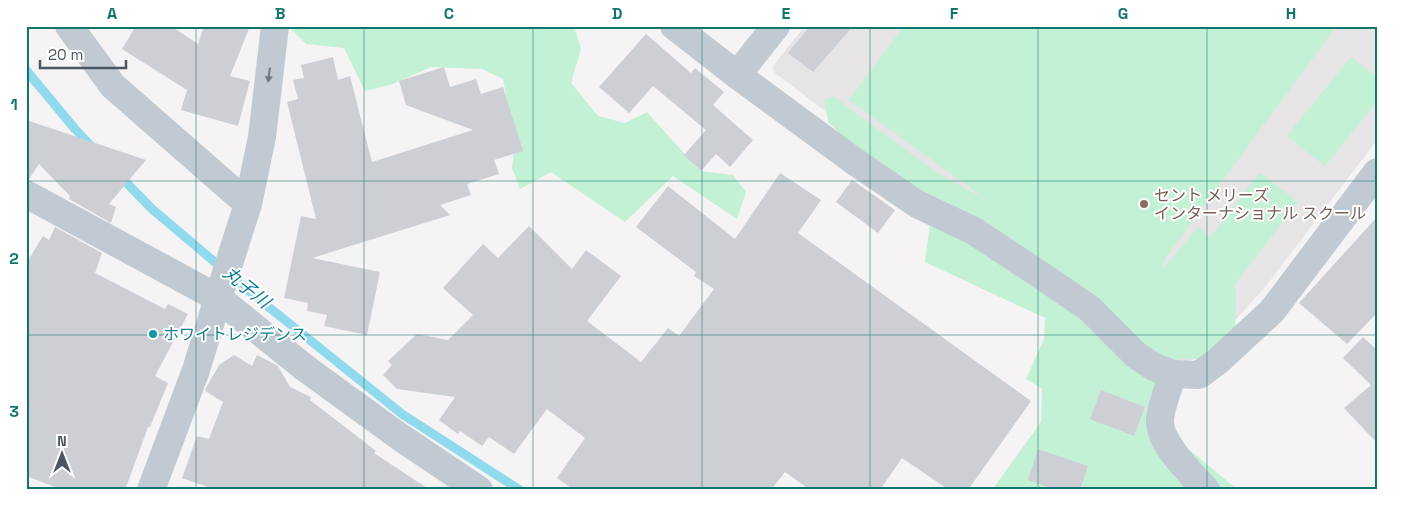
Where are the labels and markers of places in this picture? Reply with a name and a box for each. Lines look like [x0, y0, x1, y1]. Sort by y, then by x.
place label: セント メリーズ インターナショナル スクール [1154, 185, 1366, 224]
marker: セント メリーズ インターナショナル スクール [1138, 198, 1150, 210]
place label: ホワイトレジデンス [163, 324, 307, 345]
marker: ホワイトレジデンス [147, 328, 159, 340]

